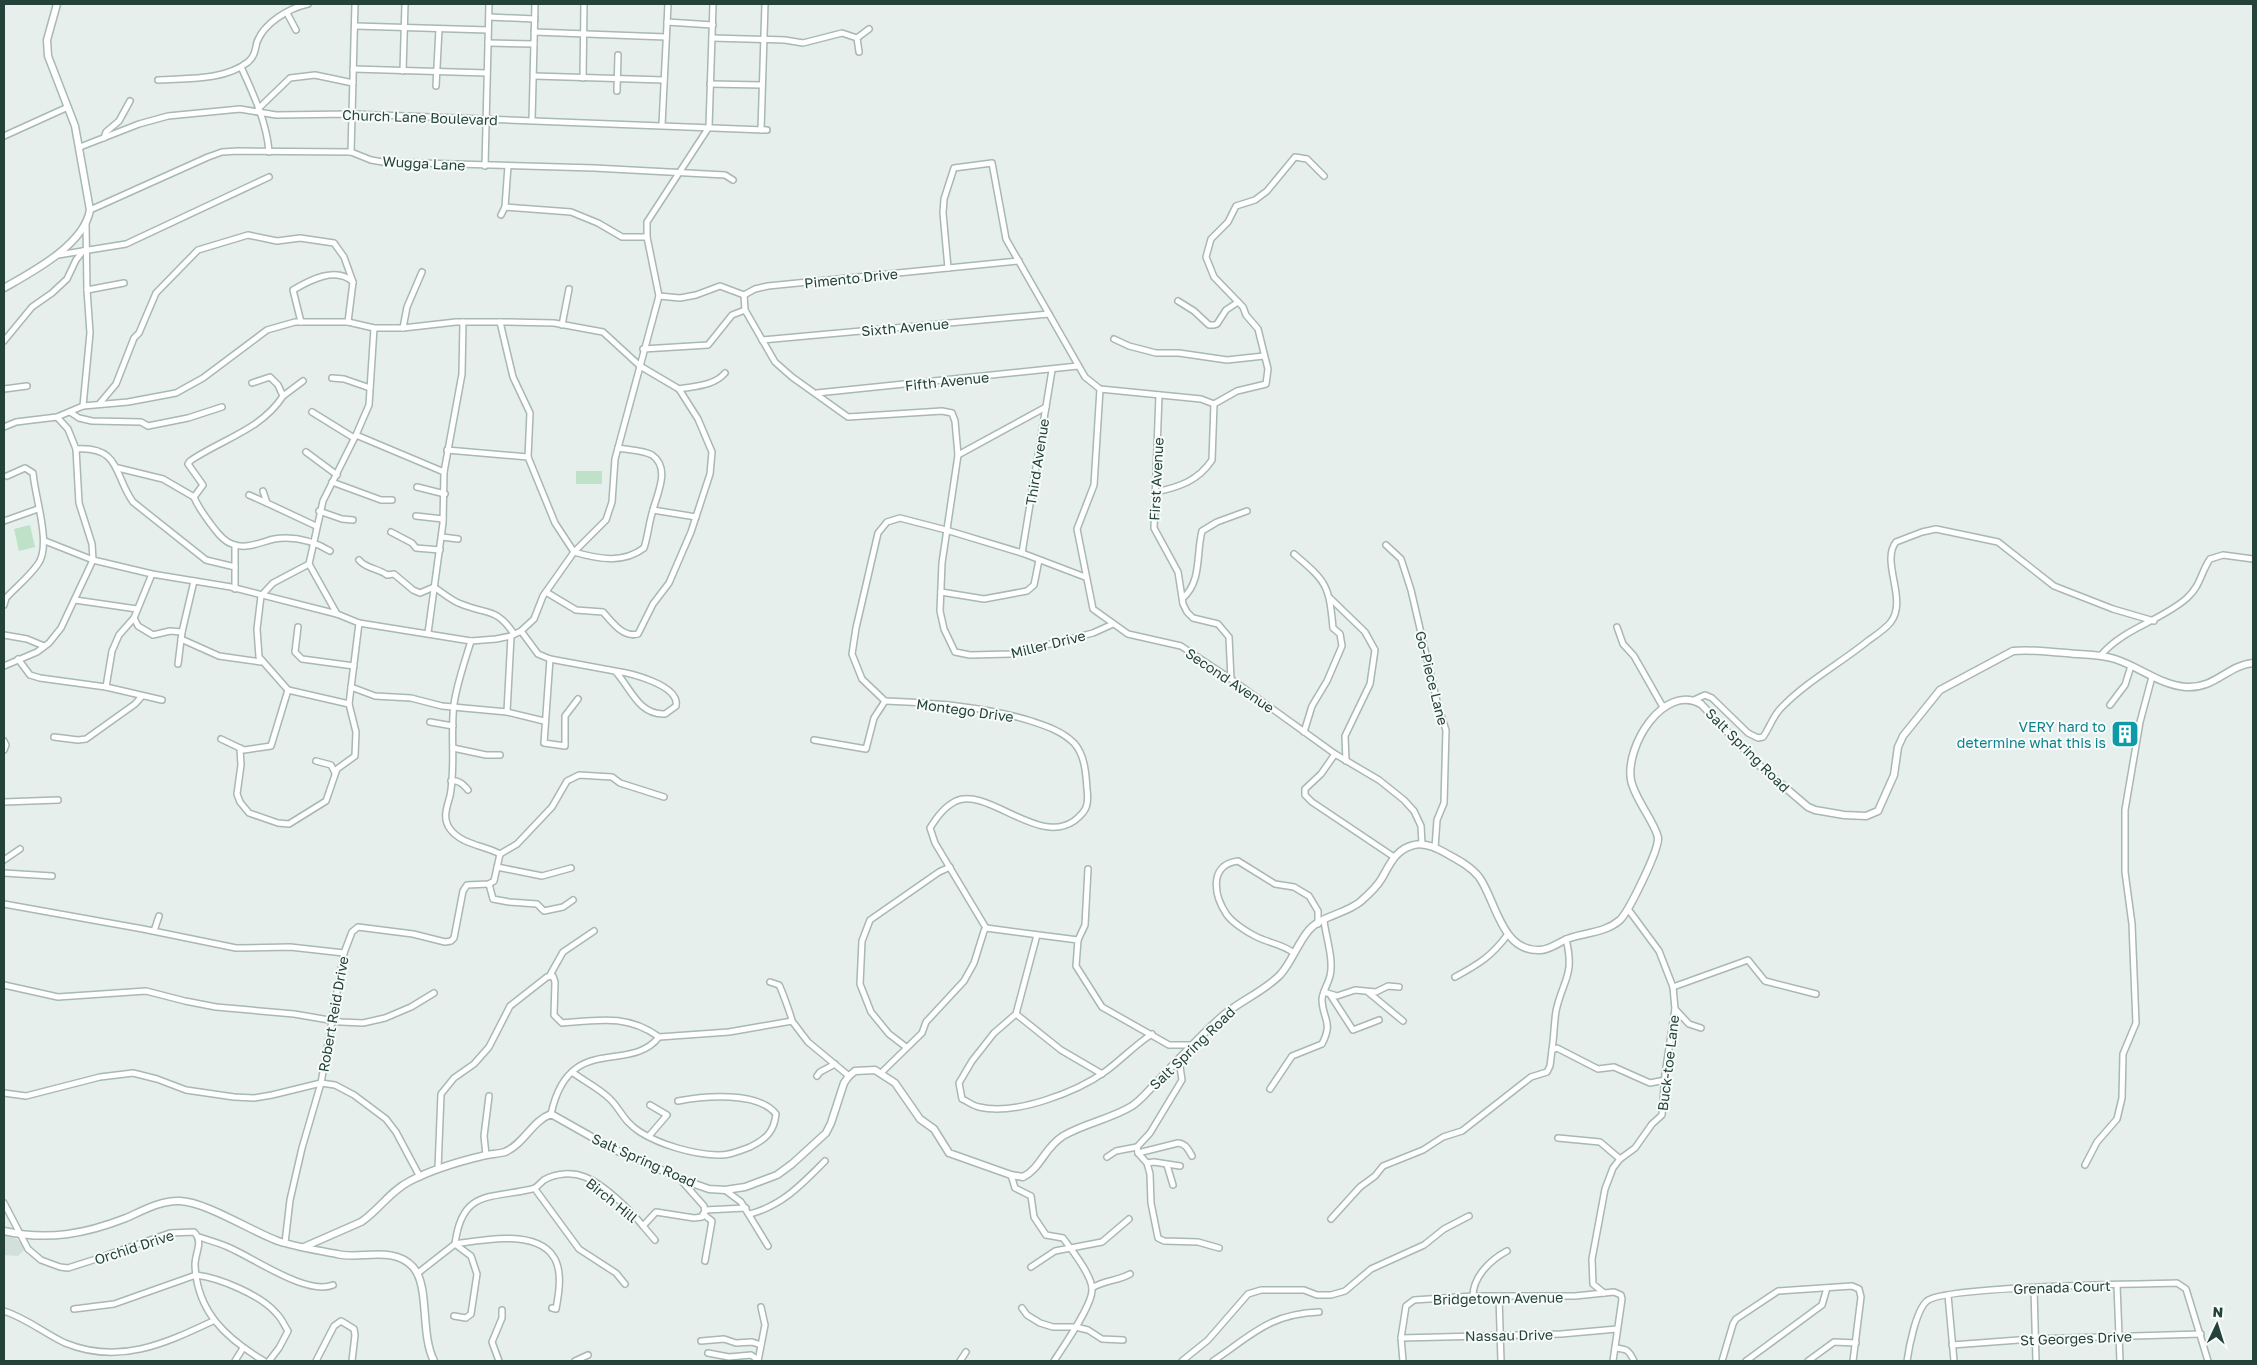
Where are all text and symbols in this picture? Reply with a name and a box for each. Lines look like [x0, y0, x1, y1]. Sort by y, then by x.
street label: Church Lane Boulevard [342, 106, 498, 128]
street label: Wugga Lane [382, 152, 466, 174]
street label: Pimento Drive [803, 265, 899, 291]
street label: Sixth Avenue [861, 315, 949, 339]
street label: Fifth Avenue [904, 368, 990, 394]
street label: Third Avenue [1022, 417, 1052, 507]
street label: First Avenue [1145, 437, 1167, 521]
street label: Miller Drive [1009, 627, 1087, 661]
street label: Go-Piece Lane [1412, 629, 1452, 727]
street label: Second Avenue [1182, 644, 1278, 716]
street label: Montego Drive [915, 695, 1015, 725]
street label: Salt Spring Road [1702, 704, 1794, 796]
place label: VERY hard to determine what this is [1957, 718, 2106, 751]
building icon: VERY hard to determine what this is [2110, 719, 2140, 749]
street label: Robert Reid Drive [314, 955, 352, 1073]
street label: Salt Spring Road [1146, 1003, 1238, 1093]
street label: Buck-toe Lane [1654, 1014, 1682, 1112]
street label: Salt Spring Road [589, 1129, 699, 1191]
street label: Birch Hill [583, 1174, 641, 1226]
street label: Orchid Drive [92, 1226, 176, 1268]
street label: Grenada Court [2013, 1277, 2111, 1297]
street label: Bridgetown Avenue [1433, 1288, 1563, 1308]
north arrow [2192, 1300, 2242, 1350]
text: N [2212, 1303, 2224, 1320]
street label: Nassau Drive [1465, 1326, 1553, 1344]
street label: St Georges Drive [2020, 1328, 2132, 1348]

